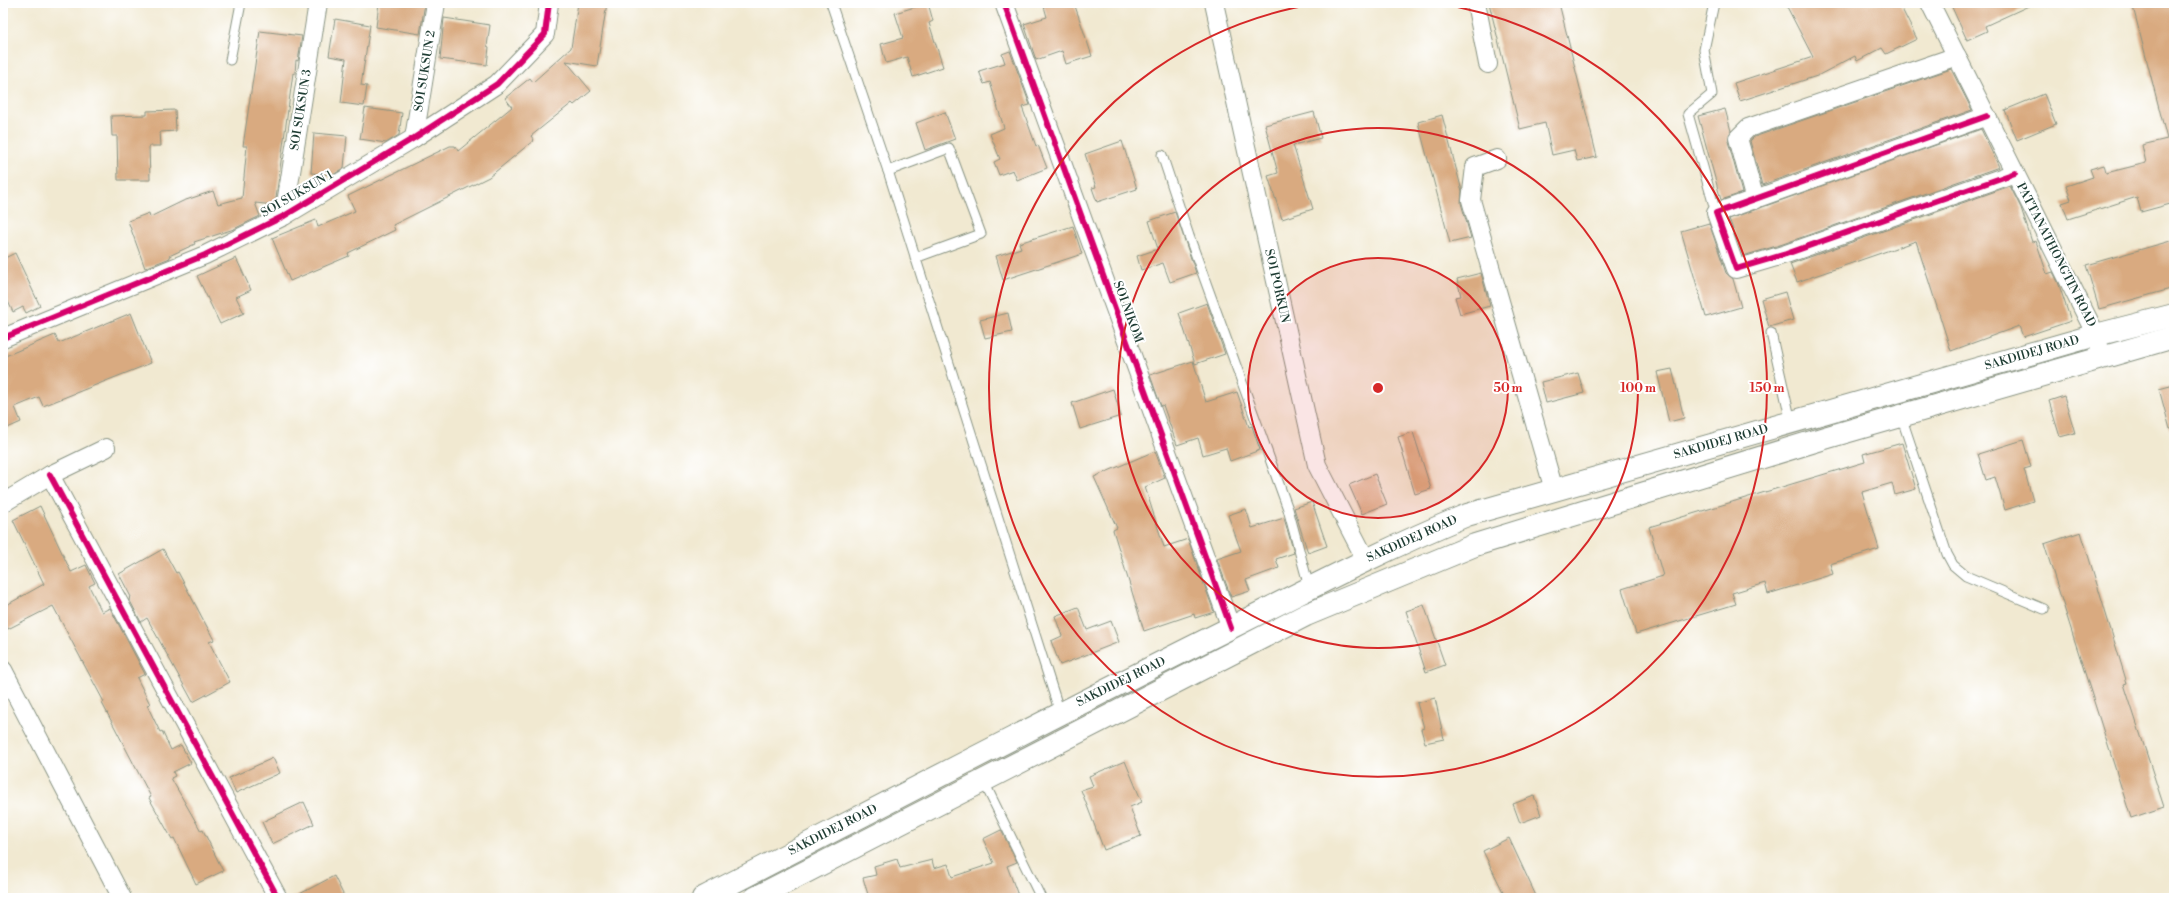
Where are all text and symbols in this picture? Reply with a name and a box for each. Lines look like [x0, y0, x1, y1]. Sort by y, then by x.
street label: SOI SUKSUN 2 [411, 29, 439, 113]
street label: SOI SUKSUN 3 [287, 68, 315, 152]
street label: SOI SUKSUN 1 [258, 167, 336, 221]
street label: PATTANATHONGTIN ROAD [2013, 180, 2099, 330]
street label: SOI PORKUN [1261, 248, 1293, 324]
street label: SOI NIKOM [1110, 279, 1146, 346]
street label: SAKDIDEJ ROAD [1983, 332, 2081, 374]
centre of rings [1371, 381, 1385, 395]
text: 50 m [1493, 381, 1523, 396]
text: 100 m [1620, 381, 1656, 396]
text: 150 m [1750, 381, 1784, 396]
street label: SAKDIDEJ ROAD [1672, 421, 1770, 463]
street label: SAKDIDEJ ROAD [1364, 512, 1460, 566]
street label: SAKDIDEJ ROAD [1074, 654, 1168, 710]
street label: SAKDIDEJ ROAD [786, 801, 880, 859]

